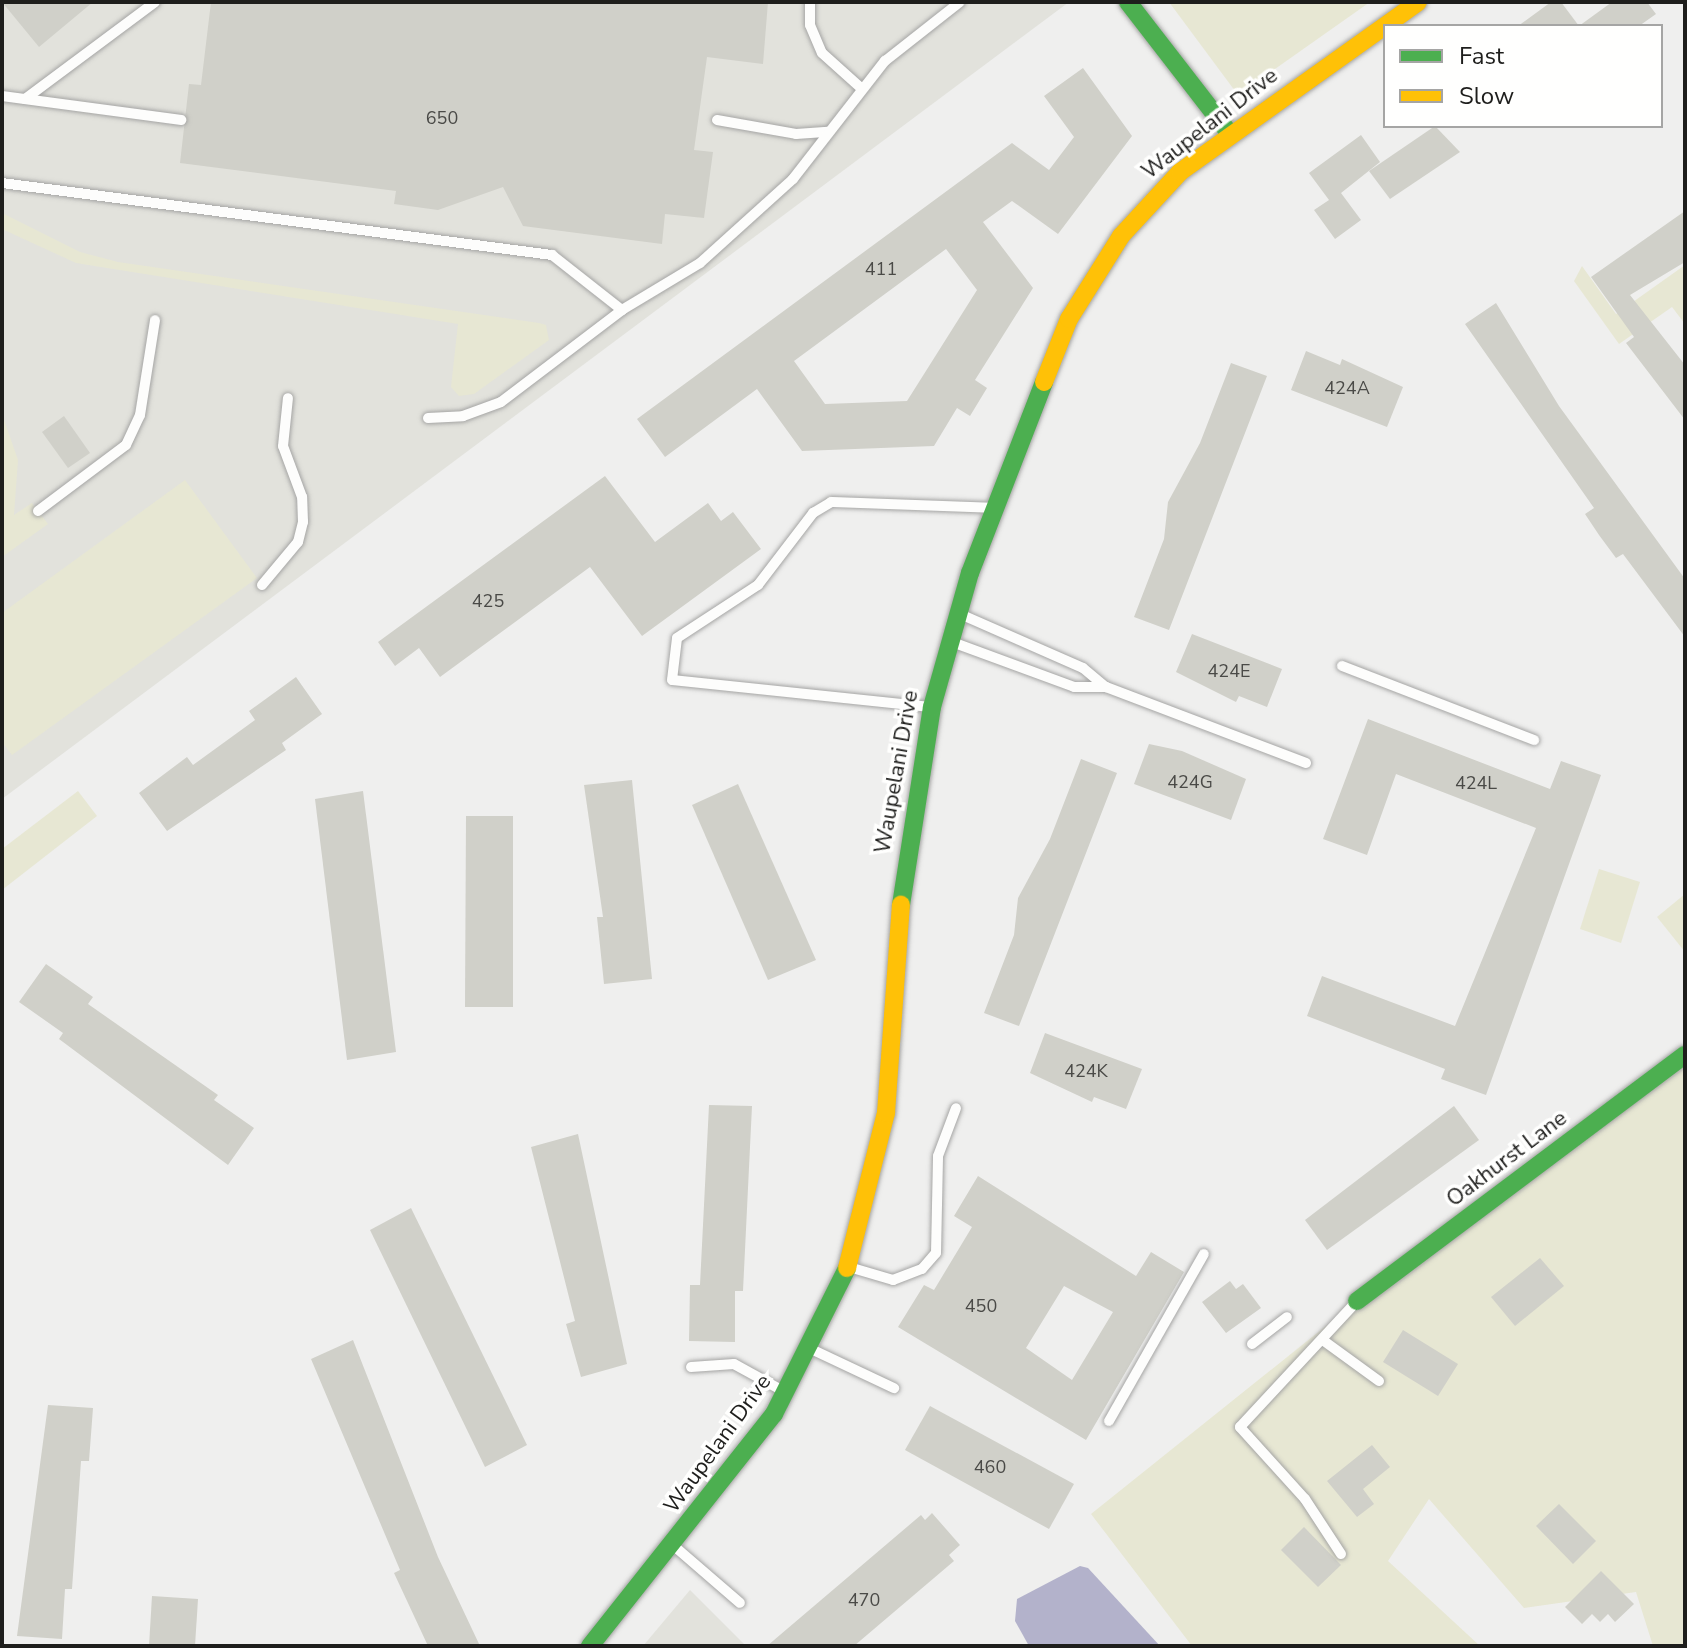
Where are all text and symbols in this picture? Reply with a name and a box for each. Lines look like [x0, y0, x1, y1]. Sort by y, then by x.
legend [1383, 24, 1663, 128]
text: Fast [1459, 40, 1504, 72]
street label: Waupelani Drive [1137, 63, 1283, 185]
text: Slow [1459, 80, 1514, 112]
house number: 650 [426, 107, 458, 129]
house number: 411 [865, 258, 897, 280]
house number: 424A [1324, 377, 1370, 399]
house number: 425 [472, 590, 504, 612]
house number: 424E [1208, 660, 1250, 682]
street label: Waupelani Drive [870, 688, 924, 856]
house number: 424G [1167, 771, 1213, 793]
house number: 424L [1455, 772, 1497, 794]
house number: 424K [1064, 1060, 1108, 1082]
street label: Oakhurst Lane [1442, 1105, 1572, 1213]
house number: 450 [965, 1295, 997, 1317]
street label: Waupelani Drive [659, 1369, 777, 1519]
house number: 460 [974, 1456, 1006, 1478]
house number: 470 [848, 1589, 880, 1611]

